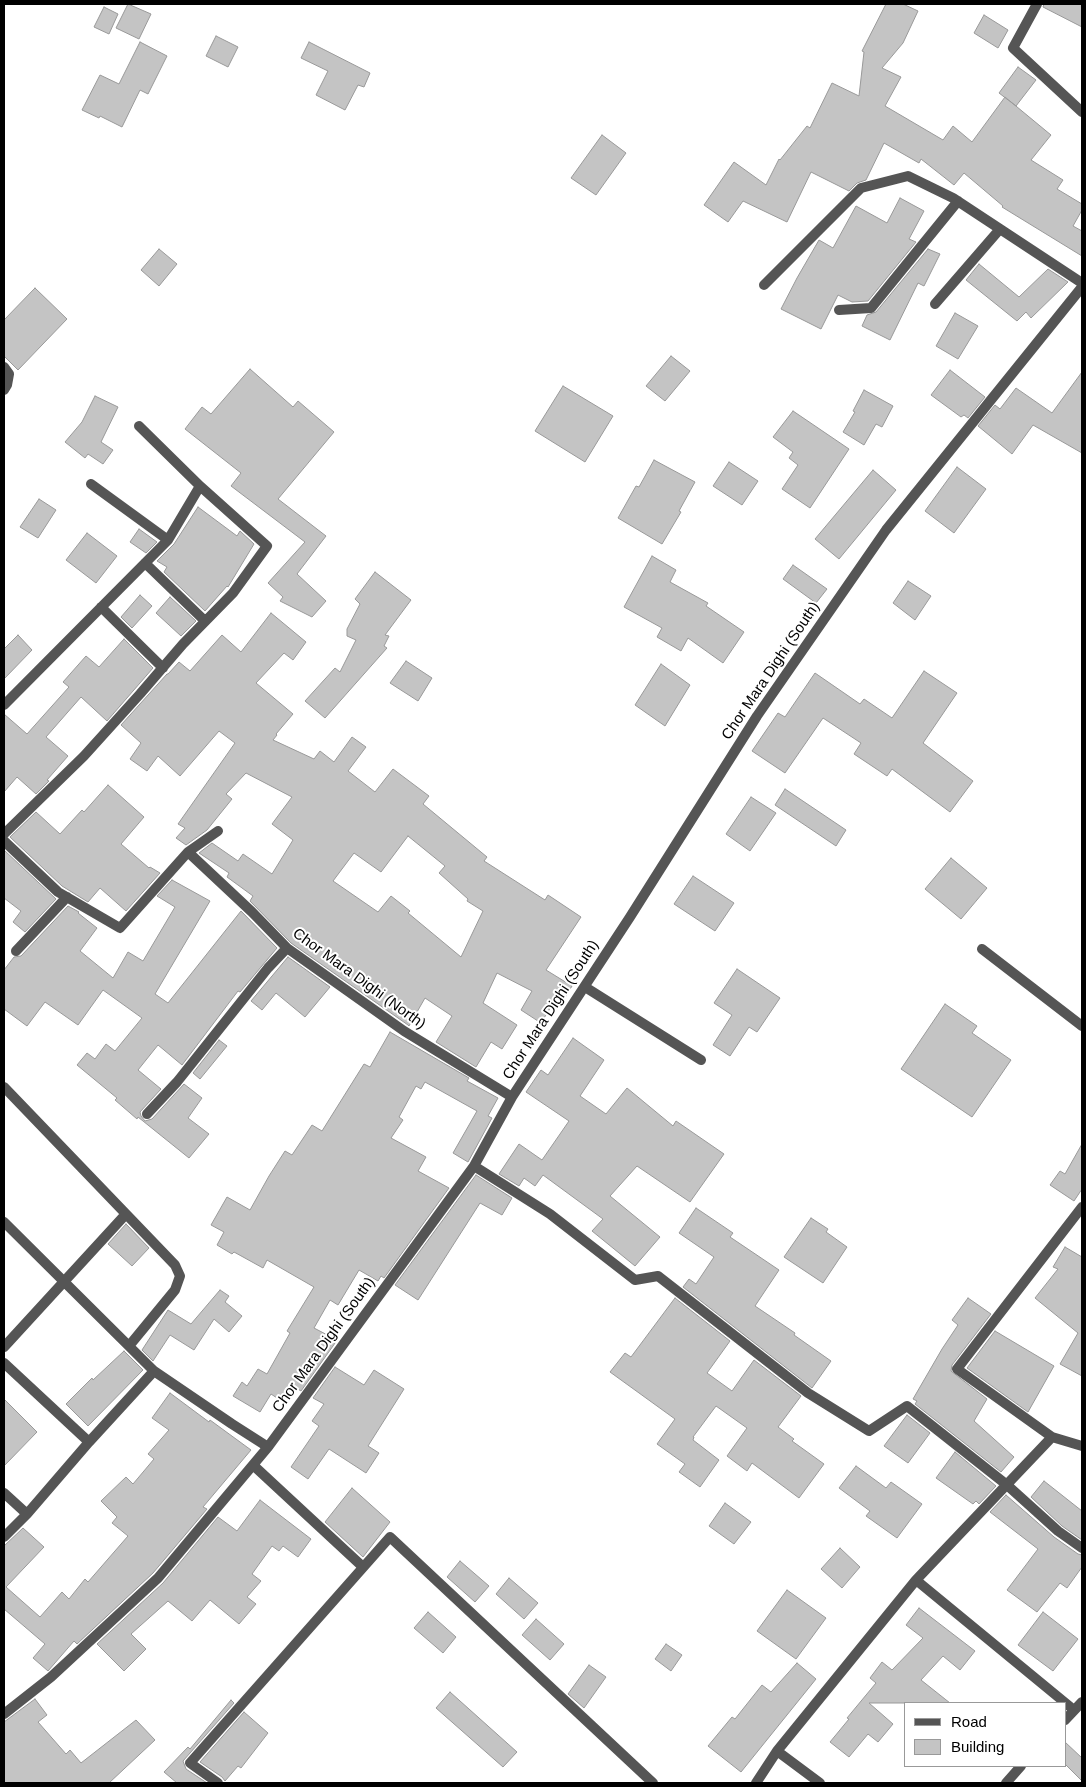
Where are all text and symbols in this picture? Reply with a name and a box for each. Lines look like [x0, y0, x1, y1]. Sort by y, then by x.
street label: Chor Mara Dighi (South) [718, 599, 824, 743]
street label: Chor Mara Dighi (North) [289, 925, 429, 1033]
street label: Chor Mara Dighi (South) [499, 937, 603, 1083]
street label: Chor Mara Dighi (South) [269, 1274, 379, 1416]
legend [904, 1702, 1066, 1767]
text: Road [951, 1713, 987, 1730]
text: Building [951, 1738, 1004, 1755]

